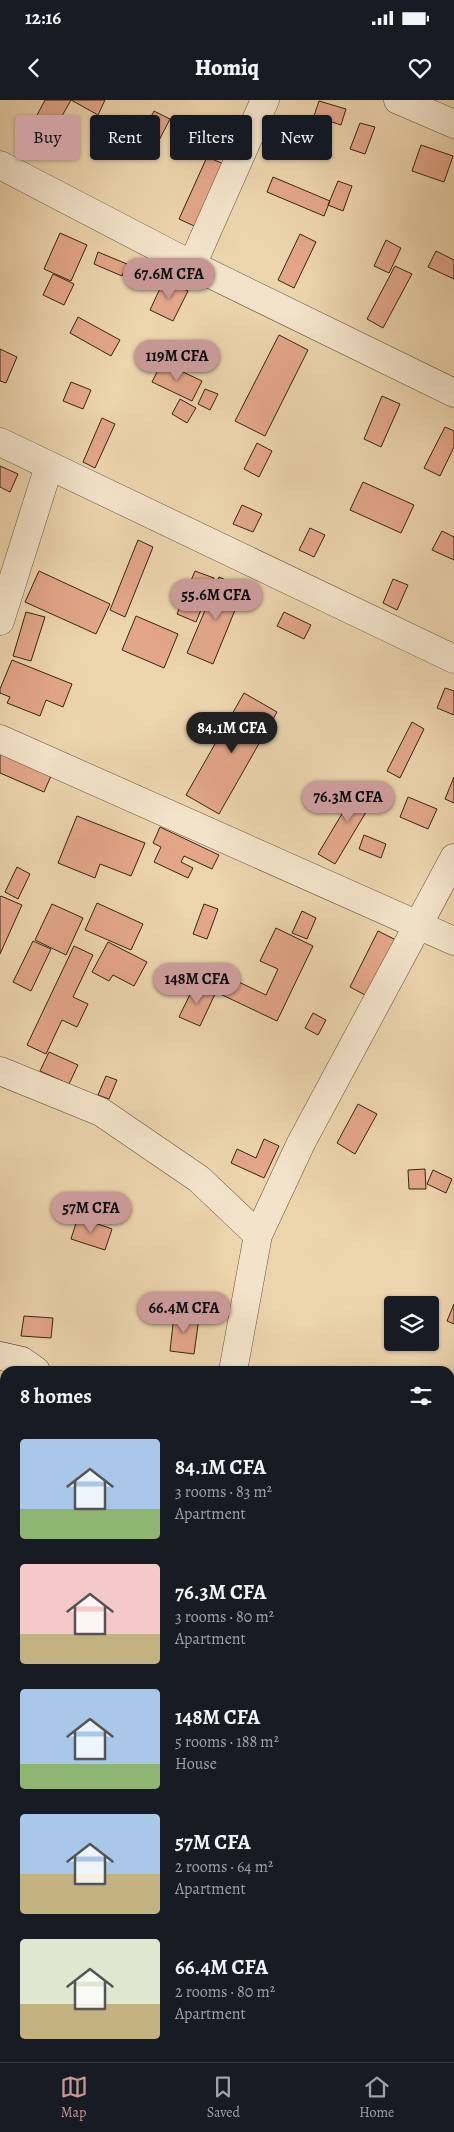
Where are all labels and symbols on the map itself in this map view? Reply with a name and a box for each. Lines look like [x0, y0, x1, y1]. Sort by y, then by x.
pin: 67.6M CFA [112, 258, 226, 300]
pin: 119M CFA [125, 340, 229, 382]
pin: 55.6M CFA [159, 578, 273, 621]
pin: 84.1M CFA [175, 712, 289, 754]
pin: 76.3M CFA [291, 780, 405, 823]
pin: 148M CFA [145, 962, 249, 1005]
pin: 57M CFA [45, 1192, 137, 1234]
pin: 66.4M CFA [127, 1292, 241, 1334]

